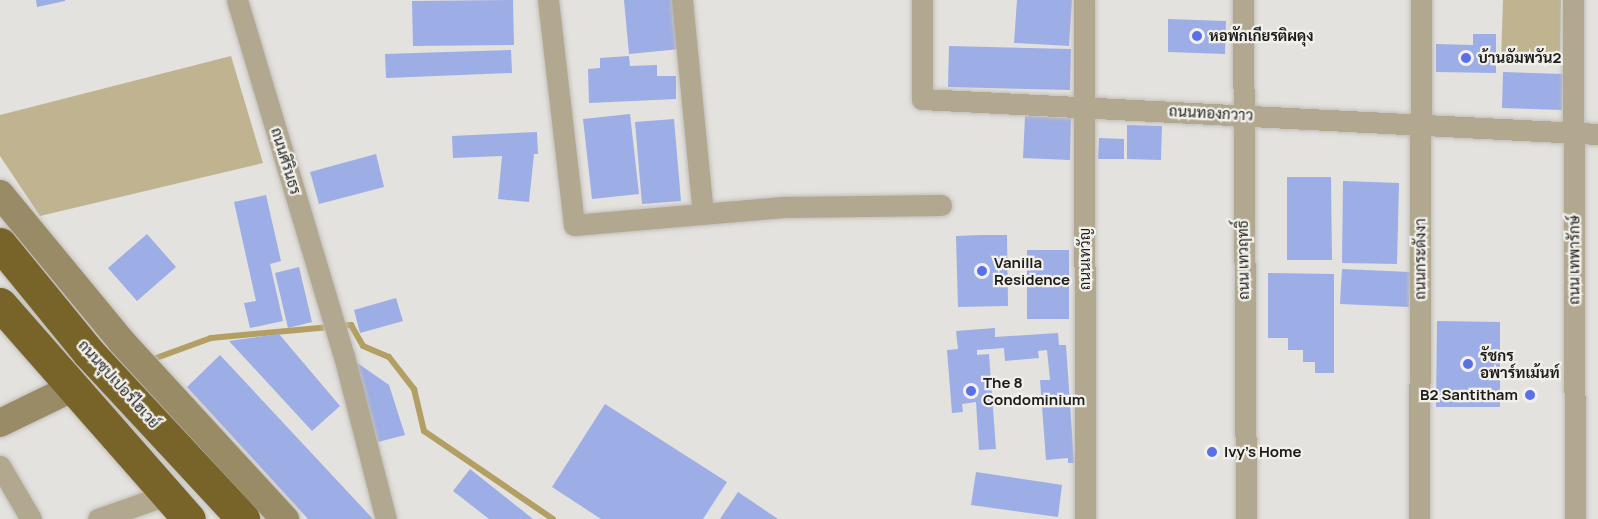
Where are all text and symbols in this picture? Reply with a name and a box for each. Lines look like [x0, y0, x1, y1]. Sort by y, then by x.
place label: หอพักเกียรติผดุง [1209, 27, 1313, 45]
marker: หอพักเกียรติผดุง [1190, 29, 1204, 43]
place label: บ้านอัมพวัน2 [1478, 49, 1561, 67]
marker: บ้านอัมพวัน2 [1459, 51, 1473, 65]
street label: ถนนทองกวาว [1168, 102, 1254, 124]
street label: ถนนศิรินธร [267, 125, 305, 197]
street label: ถนน เทพารักษ์ [1565, 215, 1583, 305]
street label: ถนนกระดังงา [1411, 218, 1429, 300]
street label: ถนน เทวฤทธิ์ [1233, 220, 1253, 300]
street label: ถนนเทวัญ [1076, 228, 1094, 290]
place label: Vanilla Residence [994, 253, 1070, 288]
marker: Vanilla Residence [975, 264, 989, 278]
street label: ถนนซุปเปอร์ไฮเวย์ [75, 336, 163, 432]
place label: รัชกร อพาร์ทเม้นท์ [1480, 346, 1560, 381]
marker: รัชกร อพาร์ทเม้นท์ [1461, 357, 1475, 371]
place label: The 8 Condominium [983, 373, 1085, 408]
marker: The 8 Condominium [964, 384, 978, 398]
place label: B2 Santitham [1420, 386, 1518, 404]
marker: B2 Santitham [1523, 388, 1537, 402]
place label: Ivy's Home [1224, 443, 1301, 461]
marker: Ivy's Home [1205, 445, 1219, 459]

